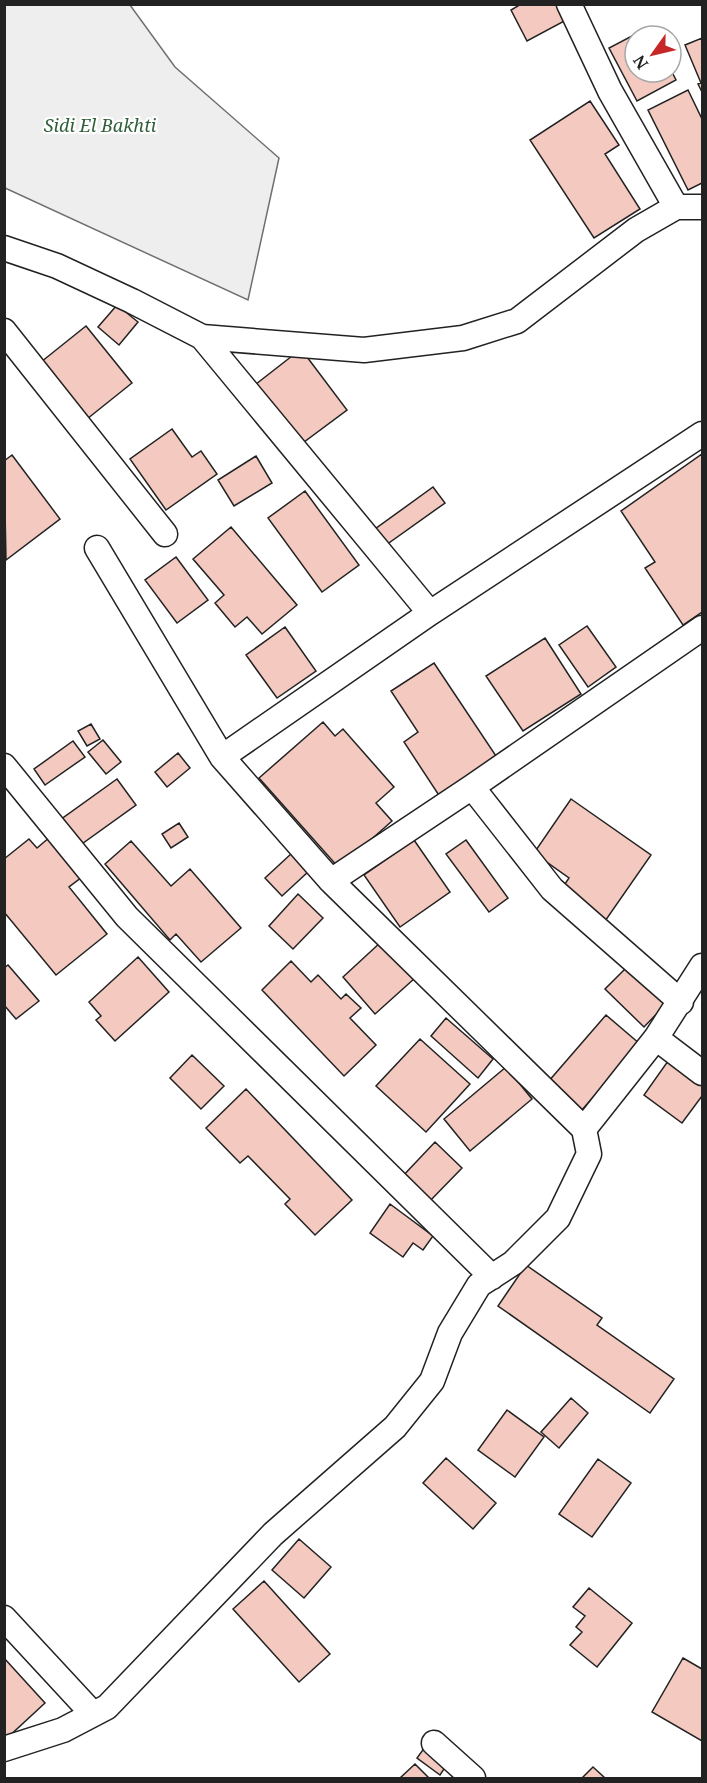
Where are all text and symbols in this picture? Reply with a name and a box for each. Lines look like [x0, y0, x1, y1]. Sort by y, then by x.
north arrow [623, 24, 683, 84]
text: N [628, 51, 653, 74]
park label: Sidi El Bakhti [44, 113, 157, 137]

